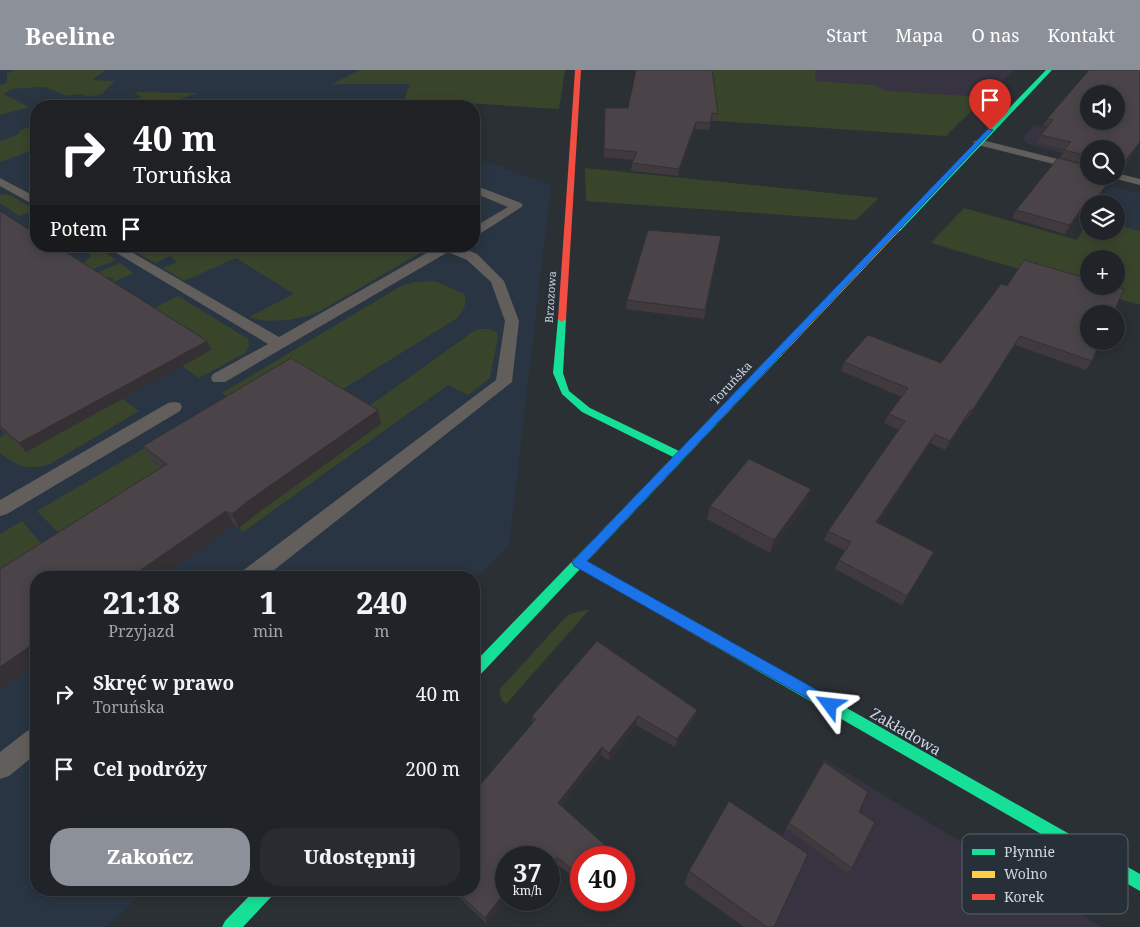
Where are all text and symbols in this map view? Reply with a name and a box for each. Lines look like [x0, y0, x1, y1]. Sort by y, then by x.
text: Beeline [25, 19, 115, 52]
text: Start [826, 23, 867, 47]
text: Mapa [895, 23, 944, 47]
text: O nas [972, 23, 1019, 47]
text: Kontakt [1047, 23, 1115, 47]
pin [969, 79, 1011, 130]
map controls [1080, 85, 1125, 350]
button: sound [1080, 85, 1125, 130]
icon: arrive [976, 86, 1004, 114]
text: 40 m [133, 114, 216, 161]
icon: right [50, 120, 115, 185]
button: search [1080, 140, 1125, 185]
text: Toruńska [133, 159, 232, 189]
button: layers [1080, 195, 1125, 240]
icon: arrive [117, 215, 145, 243]
text: Potem [50, 216, 107, 242]
button: + [1080, 250, 1125, 295]
street label: Brzozowa [541, 271, 559, 323]
button: − [1080, 305, 1125, 350]
street label: Toruńska [706, 357, 756, 409]
text: 21:18 [103, 582, 180, 623]
text: 1 [260, 582, 277, 623]
text: 240 [356, 582, 407, 623]
text: Przyjazd [108, 620, 175, 642]
text: min [253, 620, 283, 642]
text: m [374, 620, 389, 642]
text: Skręć w prawo [93, 670, 234, 696]
position arrow [803, 678, 855, 730]
icon: right [50, 680, 78, 708]
text: 40 m [416, 681, 460, 707]
text: Toruńska [93, 696, 165, 718]
street label: Zakładowa [867, 703, 945, 759]
icon: arrive [50, 755, 78, 783]
text: Cel podróży [93, 756, 207, 782]
text: 200 m [405, 756, 460, 782]
button: Zakończ [50, 828, 250, 886]
button: Udostępnij [260, 828, 460, 886]
legend [962, 834, 1128, 914]
text: Płynnie [1004, 842, 1055, 861]
speed limit sign: 40 [570, 846, 635, 911]
text: 37 [513, 855, 542, 889]
text: Wolno [1004, 864, 1047, 883]
text: km/h [513, 882, 542, 899]
text: Korek [1004, 887, 1045, 906]

